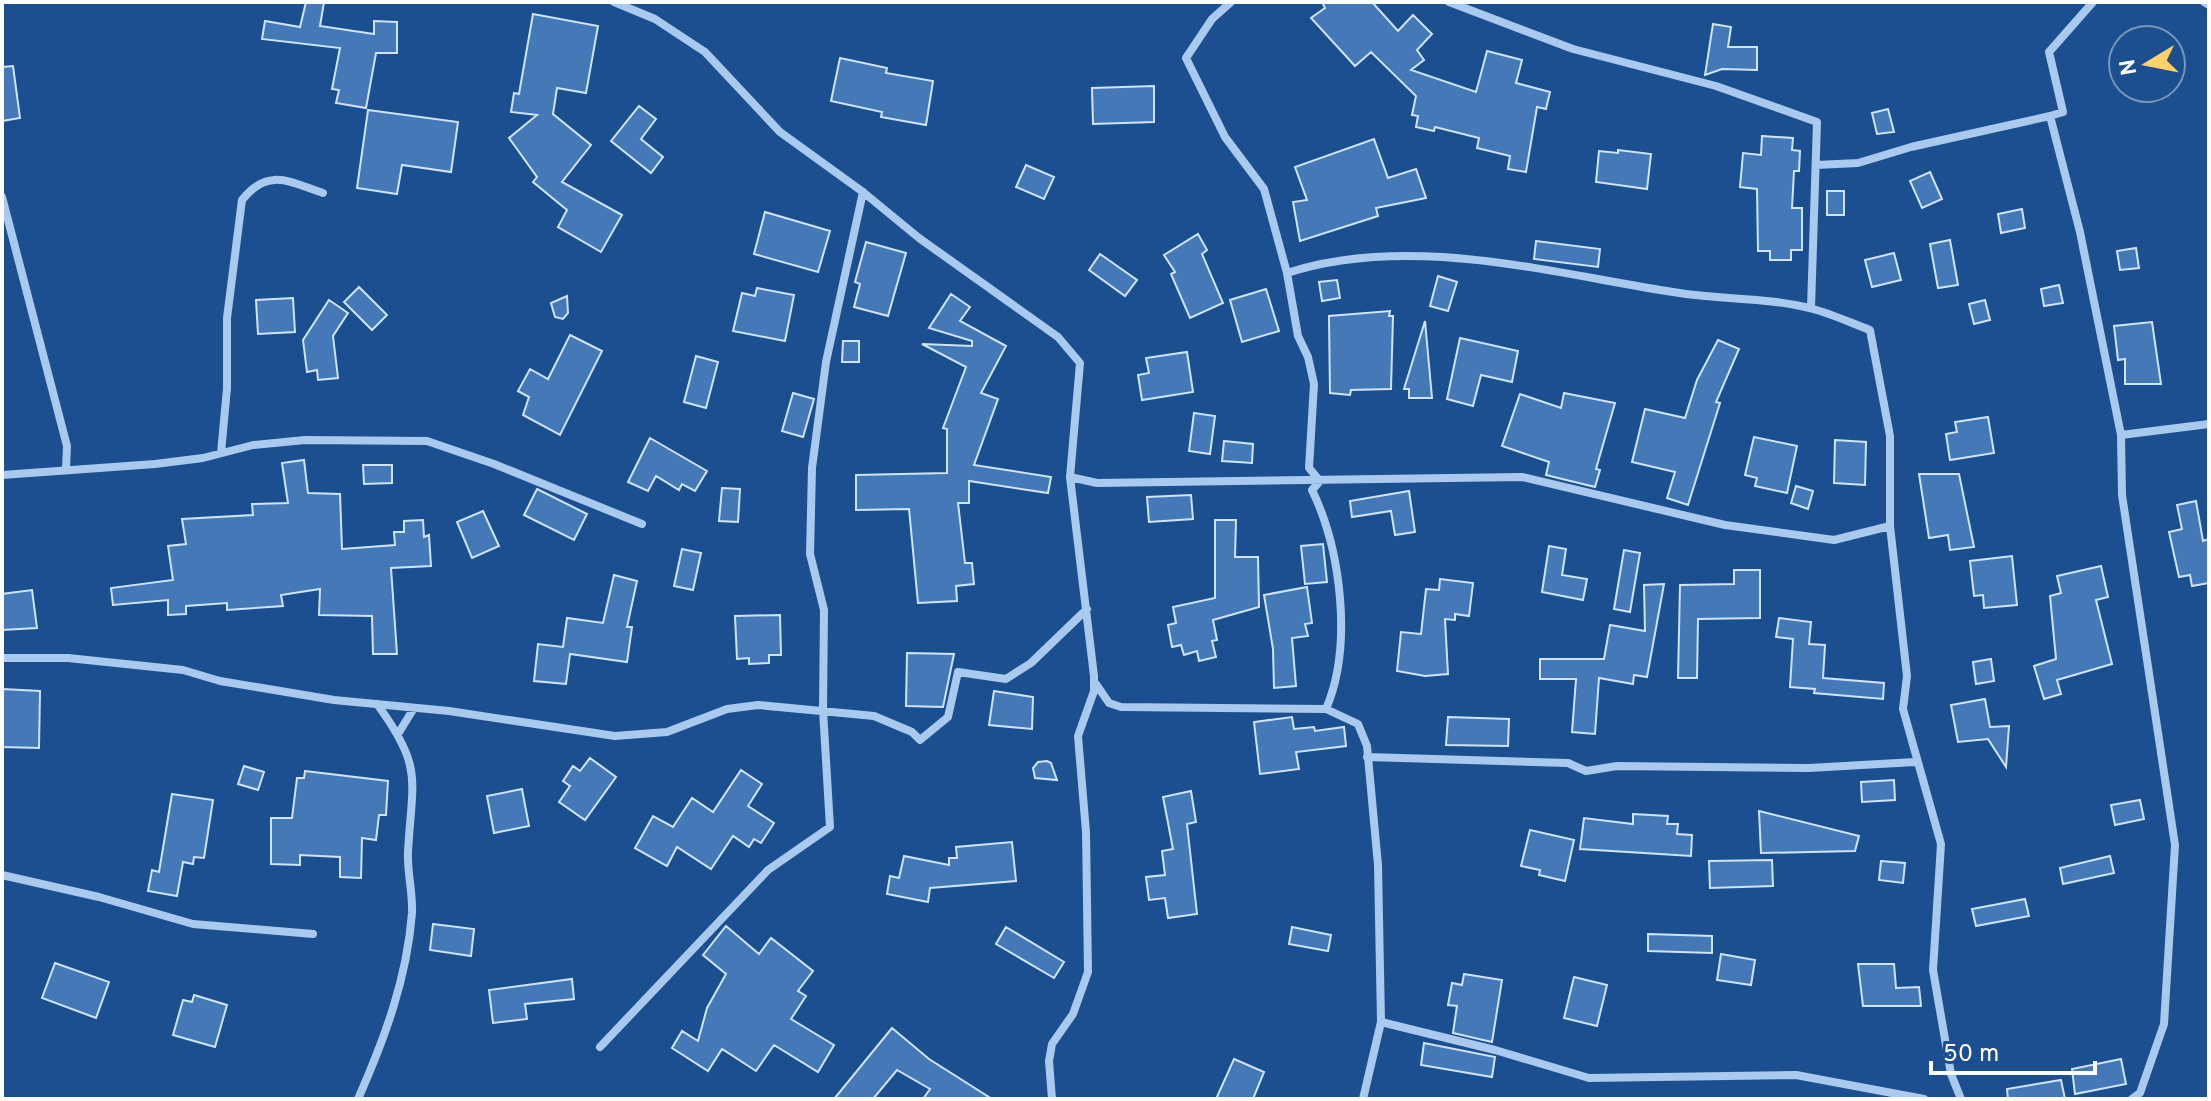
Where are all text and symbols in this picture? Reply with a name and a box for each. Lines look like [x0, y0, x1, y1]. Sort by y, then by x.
north arrow [2107, 24, 2187, 104]
text: N [2115, 57, 2144, 77]
scale bar [1931, 1025, 2095, 1075]
text: 50 m [1943, 1040, 1999, 1070]

